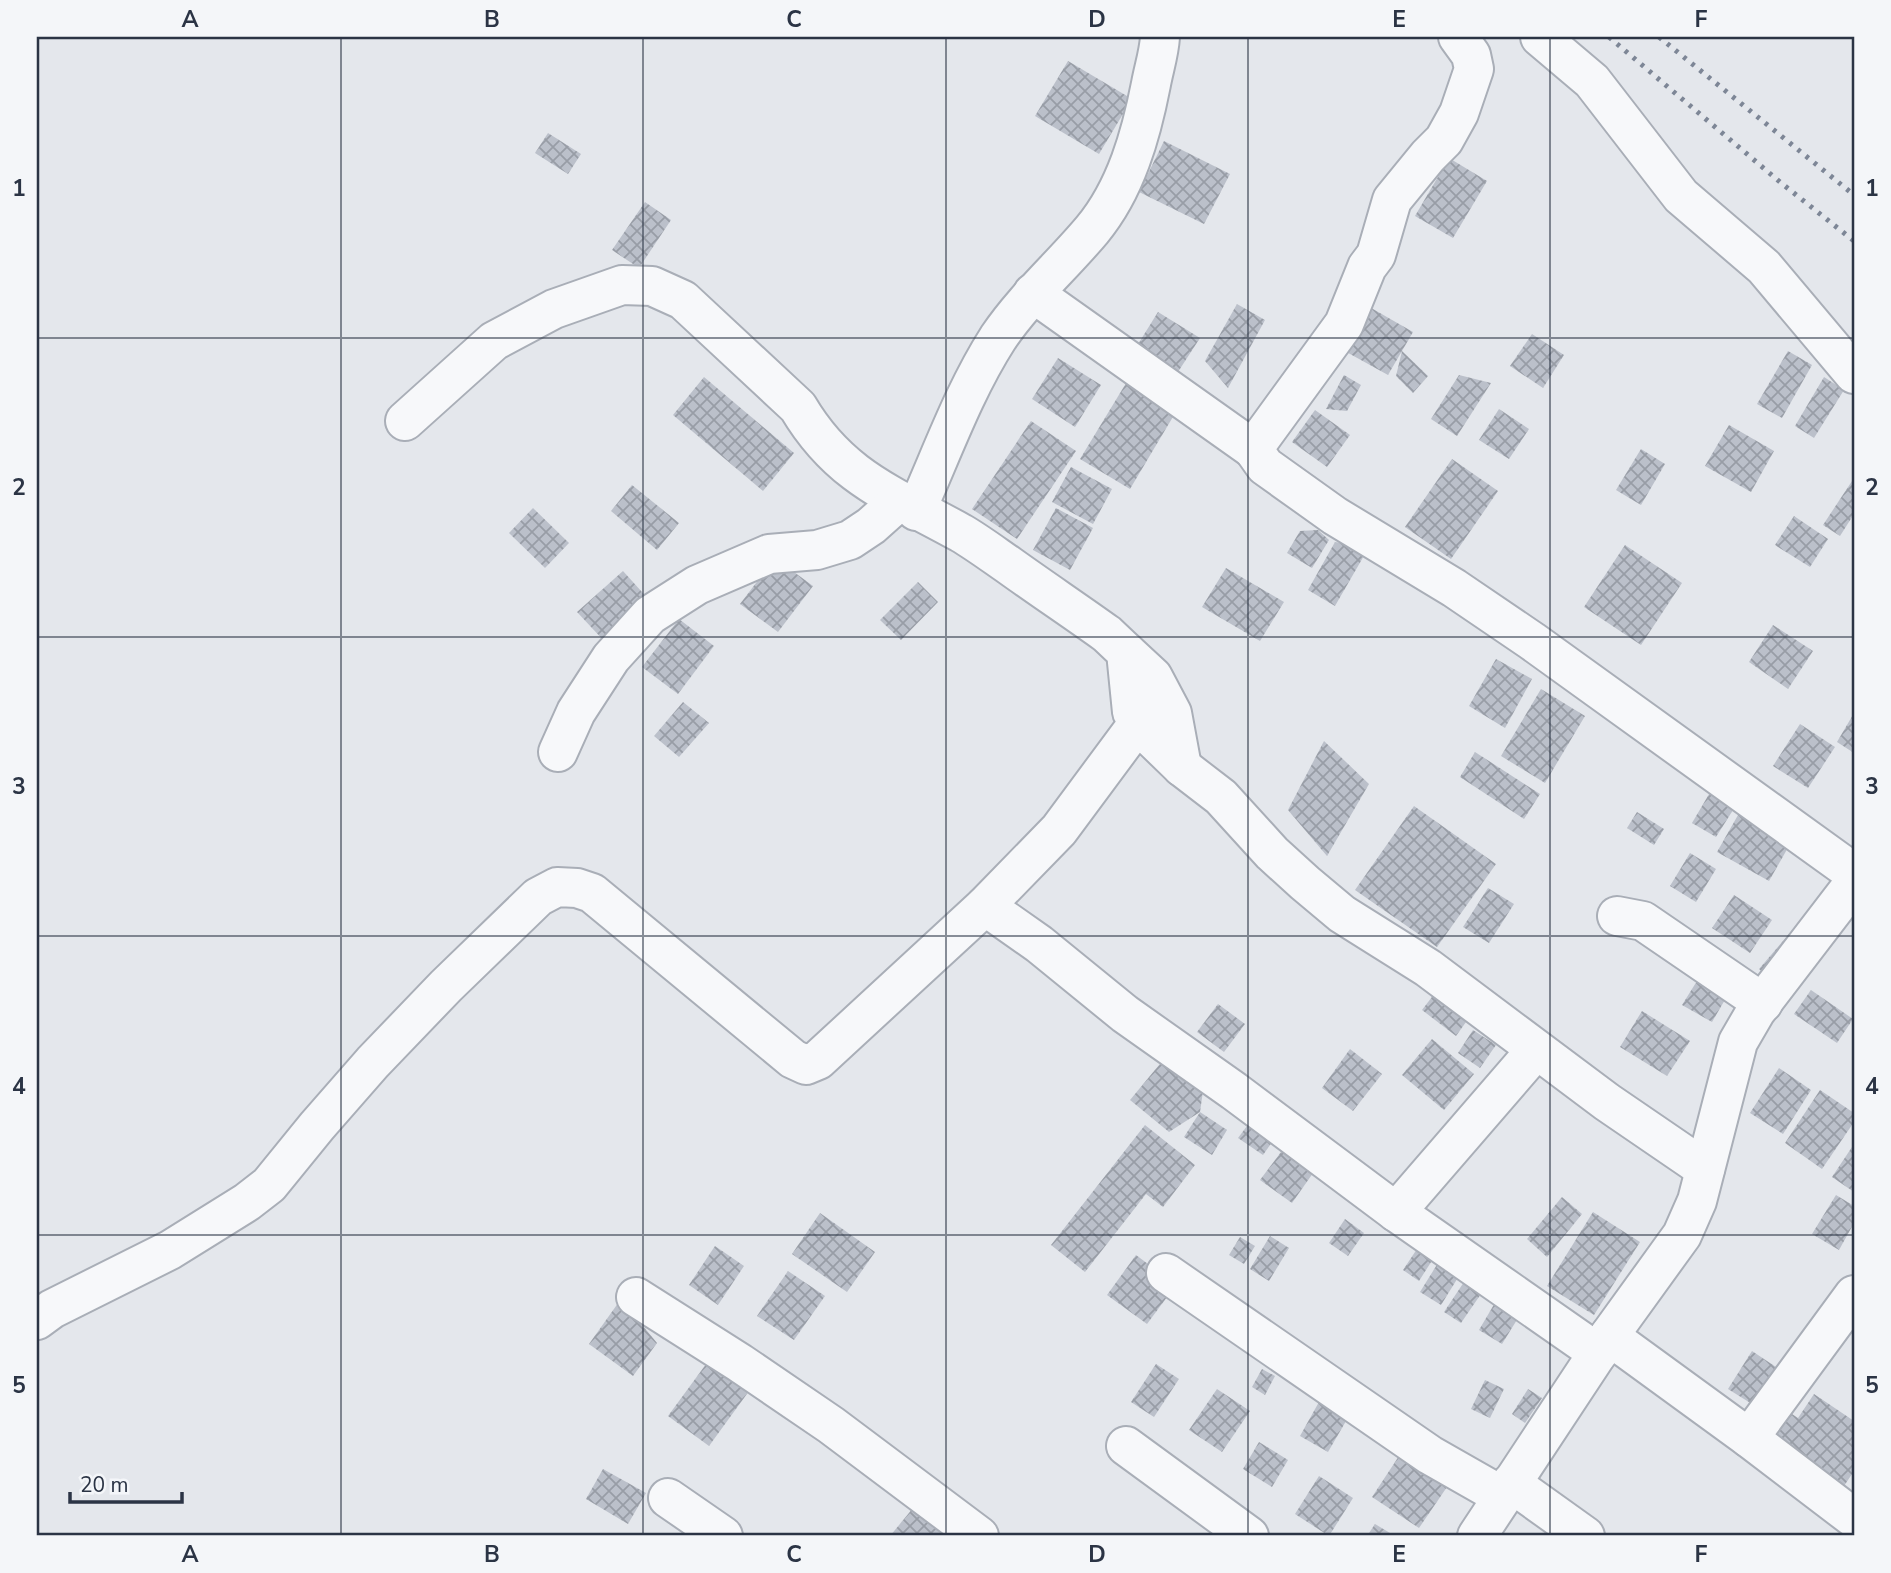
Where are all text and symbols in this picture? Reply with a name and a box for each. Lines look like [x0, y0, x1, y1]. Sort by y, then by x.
text: A [181, 4, 199, 35]
text: B [484, 4, 500, 35]
text: C [786, 4, 802, 35]
text: D [1088, 4, 1106, 35]
text: E [1392, 4, 1406, 35]
text: F [1695, 4, 1708, 35]
text: 1 [12, 173, 26, 204]
text: 1 [1865, 173, 1879, 204]
text: 2 [12, 472, 26, 503]
text: 2 [1865, 472, 1879, 503]
text: 3 [12, 771, 26, 802]
text: 3 [1865, 771, 1879, 802]
text: 4 [12, 1071, 26, 1102]
text: 4 [1865, 1071, 1879, 1102]
text: 5 [12, 1370, 26, 1401]
text: 5 [1865, 1370, 1879, 1401]
scale bar [70, 1461, 182, 1505]
text: 20 m [80, 1471, 129, 1499]
text: A [181, 1539, 199, 1570]
text: B [484, 1539, 500, 1570]
text: C [786, 1539, 802, 1570]
text: D [1088, 1539, 1106, 1570]
text: E [1392, 1539, 1406, 1570]
text: F [1695, 1539, 1708, 1570]

